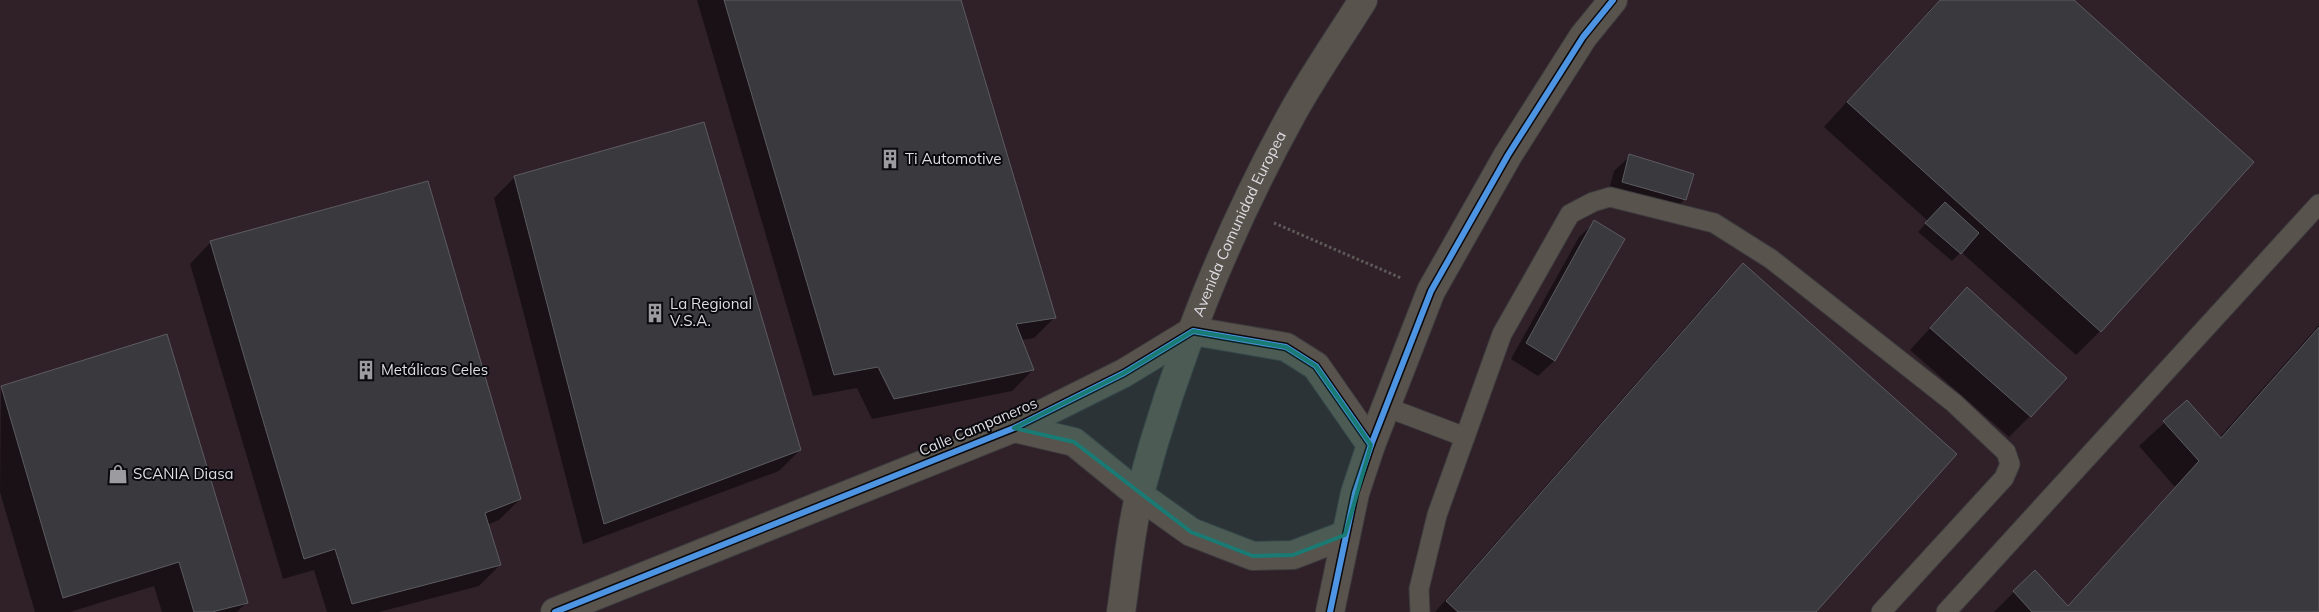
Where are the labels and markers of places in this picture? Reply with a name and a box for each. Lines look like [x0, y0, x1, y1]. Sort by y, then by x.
building icon: Ti Automotive [879, 148, 901, 170]
place label: Ti Automotive [905, 149, 1001, 168]
place label: La Regional V.S.A. [670, 294, 752, 330]
building icon: La Regional V.S.A. [644, 302, 666, 324]
building icon: Metálicas Celes [355, 359, 377, 381]
place label: Metálicas Celes [381, 360, 488, 379]
shop icon: SCANIA Diasa [107, 463, 129, 485]
place label: SCANIA Diasa [133, 464, 234, 483]

